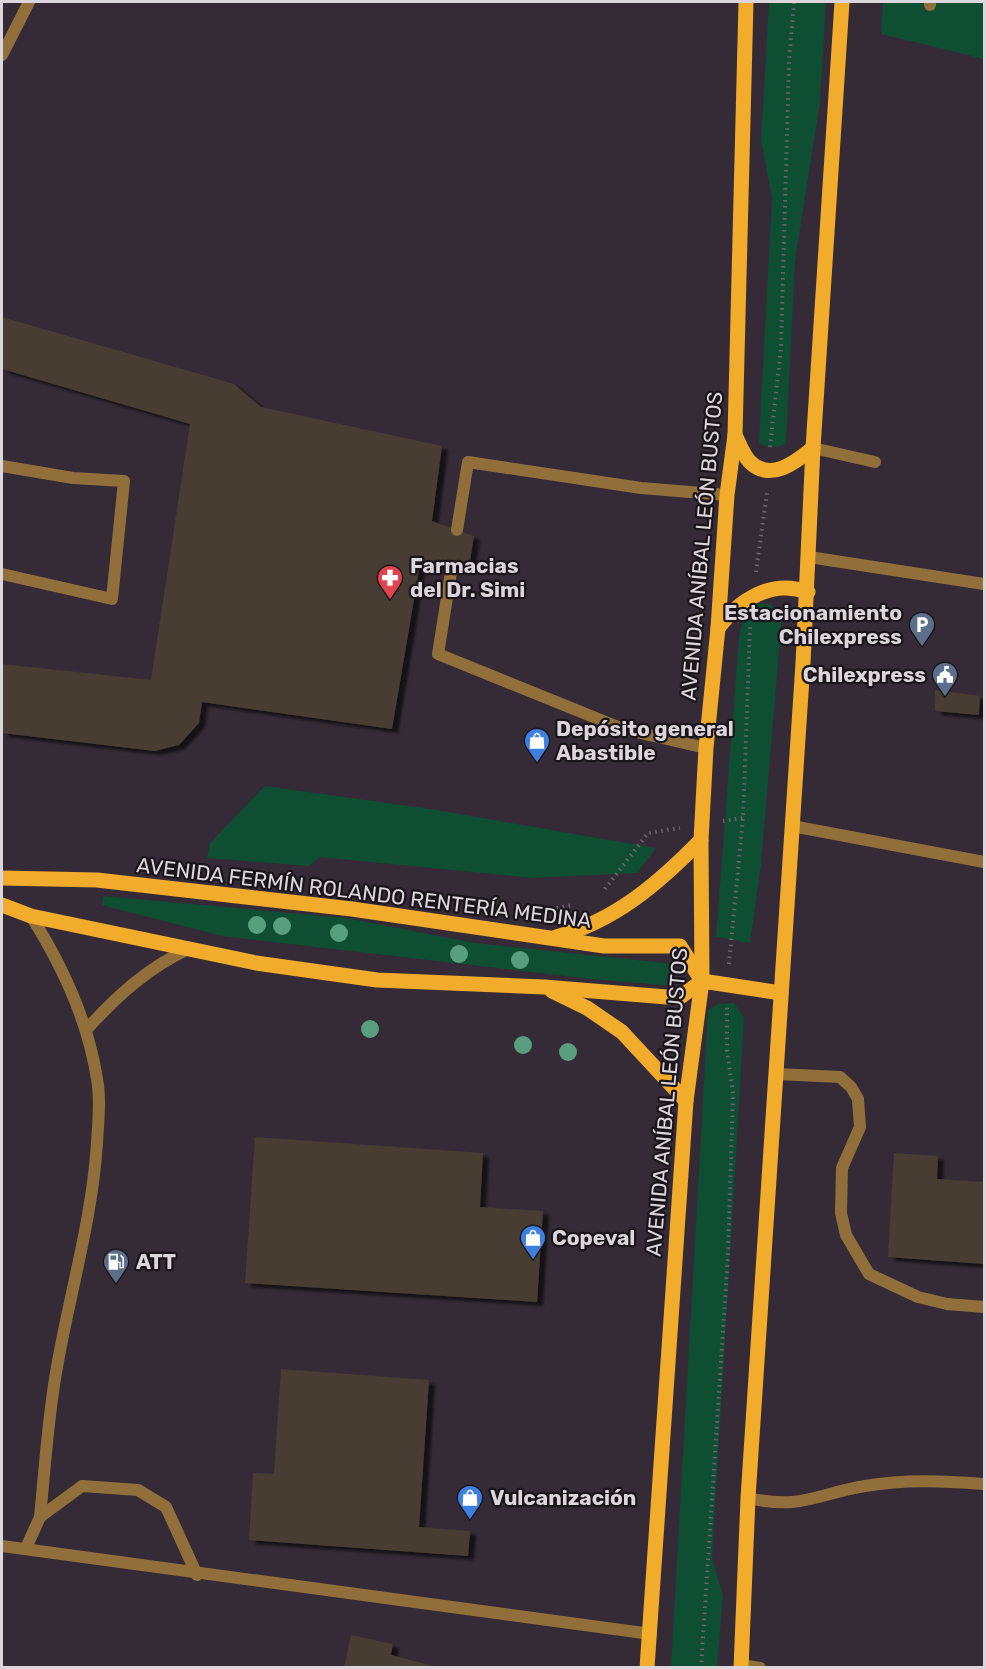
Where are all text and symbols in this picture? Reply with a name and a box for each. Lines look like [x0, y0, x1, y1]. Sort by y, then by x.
street label: AVENIDA ANÍBAL LEÓN BUSTOS [676, 390, 727, 701]
place label: Farmacias del Dr. Simi [410, 553, 525, 602]
pharmacy icon: Farmacias del Dr. Simi [375, 563, 405, 601]
place label: Estacionamiento Chilexpress [724, 600, 902, 649]
parking icon: Estacionamiento Chilexpress [907, 610, 937, 648]
public building icon: Chilexpress [930, 660, 960, 698]
place label: Chilexpress [803, 662, 926, 687]
place label: Depósito general Abastible [556, 716, 734, 765]
shop icon: Depósito general Abastible [522, 726, 552, 764]
street label: AVENIDA FERMÍN ROLANDO RENTERÍA MEDINA [135, 852, 593, 933]
street label: AVENIDA ANÍBAL LEÓN BUSTOS [641, 946, 692, 1257]
shop icon: Copeval [518, 1223, 548, 1261]
place label: Copeval [552, 1225, 635, 1250]
fuel station icon: ATT [101, 1247, 131, 1285]
place label: ATT [136, 1249, 176, 1274]
shop icon: Vulcanización [455, 1483, 485, 1521]
place label: Vulcanización [490, 1485, 636, 1510]

